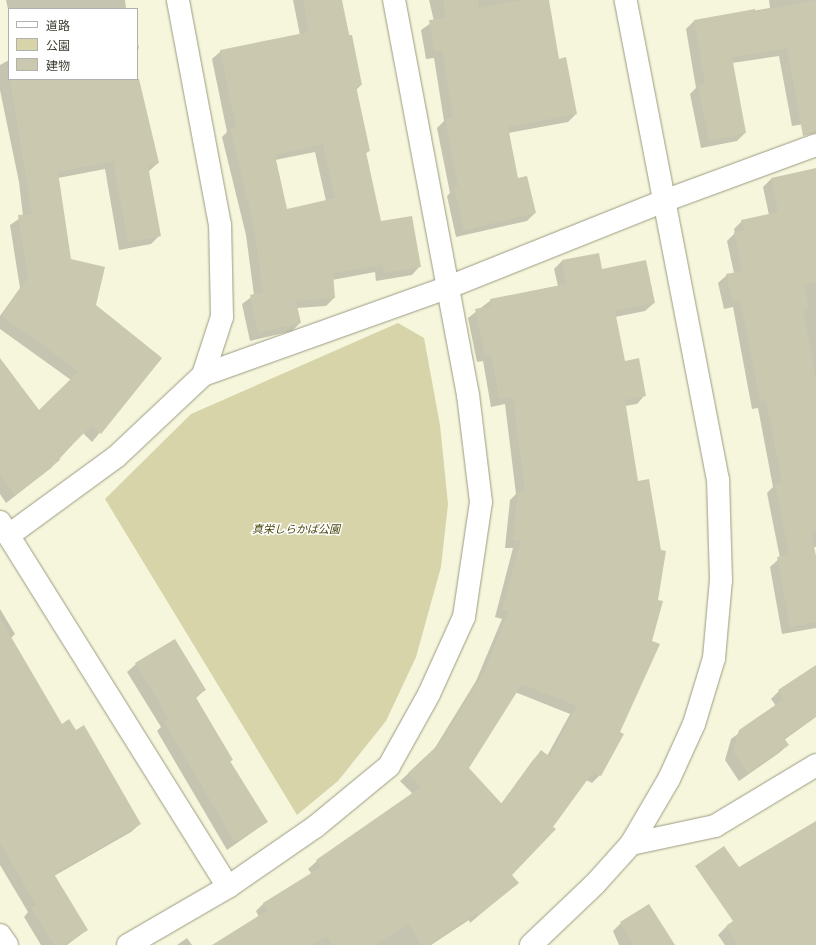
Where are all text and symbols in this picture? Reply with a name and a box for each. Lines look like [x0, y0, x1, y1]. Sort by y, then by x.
legend [8, 8, 138, 80]
text: 道路 [46, 18, 70, 33]
text: 公園 [46, 38, 70, 53]
text: 建物 [46, 58, 70, 73]
park label: 真栄しらかば公園 [252, 522, 340, 536]

